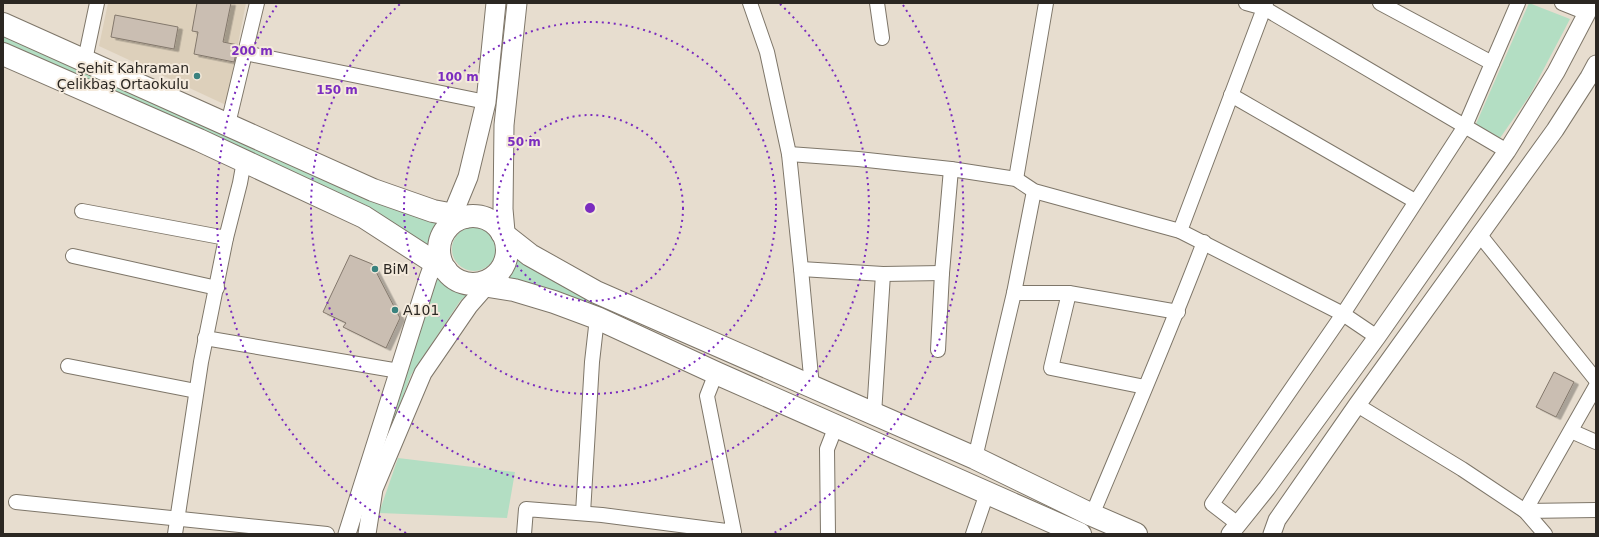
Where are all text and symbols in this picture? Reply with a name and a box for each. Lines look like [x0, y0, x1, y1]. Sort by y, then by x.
text: 200 m [231, 44, 273, 58]
place label: Şehit Kahraman Çelikbaş Ortaokulu [57, 60, 189, 92]
text: 100 m [437, 70, 479, 84]
marker: Şehit Kahraman Çelikbaş Ortaokulu [192, 71, 202, 81]
text: 150 m [316, 83, 358, 97]
text: 50 m [507, 135, 541, 149]
centre of rings [583, 201, 597, 215]
place label: BiM [383, 261, 409, 277]
marker: BiM [370, 264, 380, 274]
place label: A101 [403, 302, 439, 318]
marker: A101 [390, 305, 400, 315]

